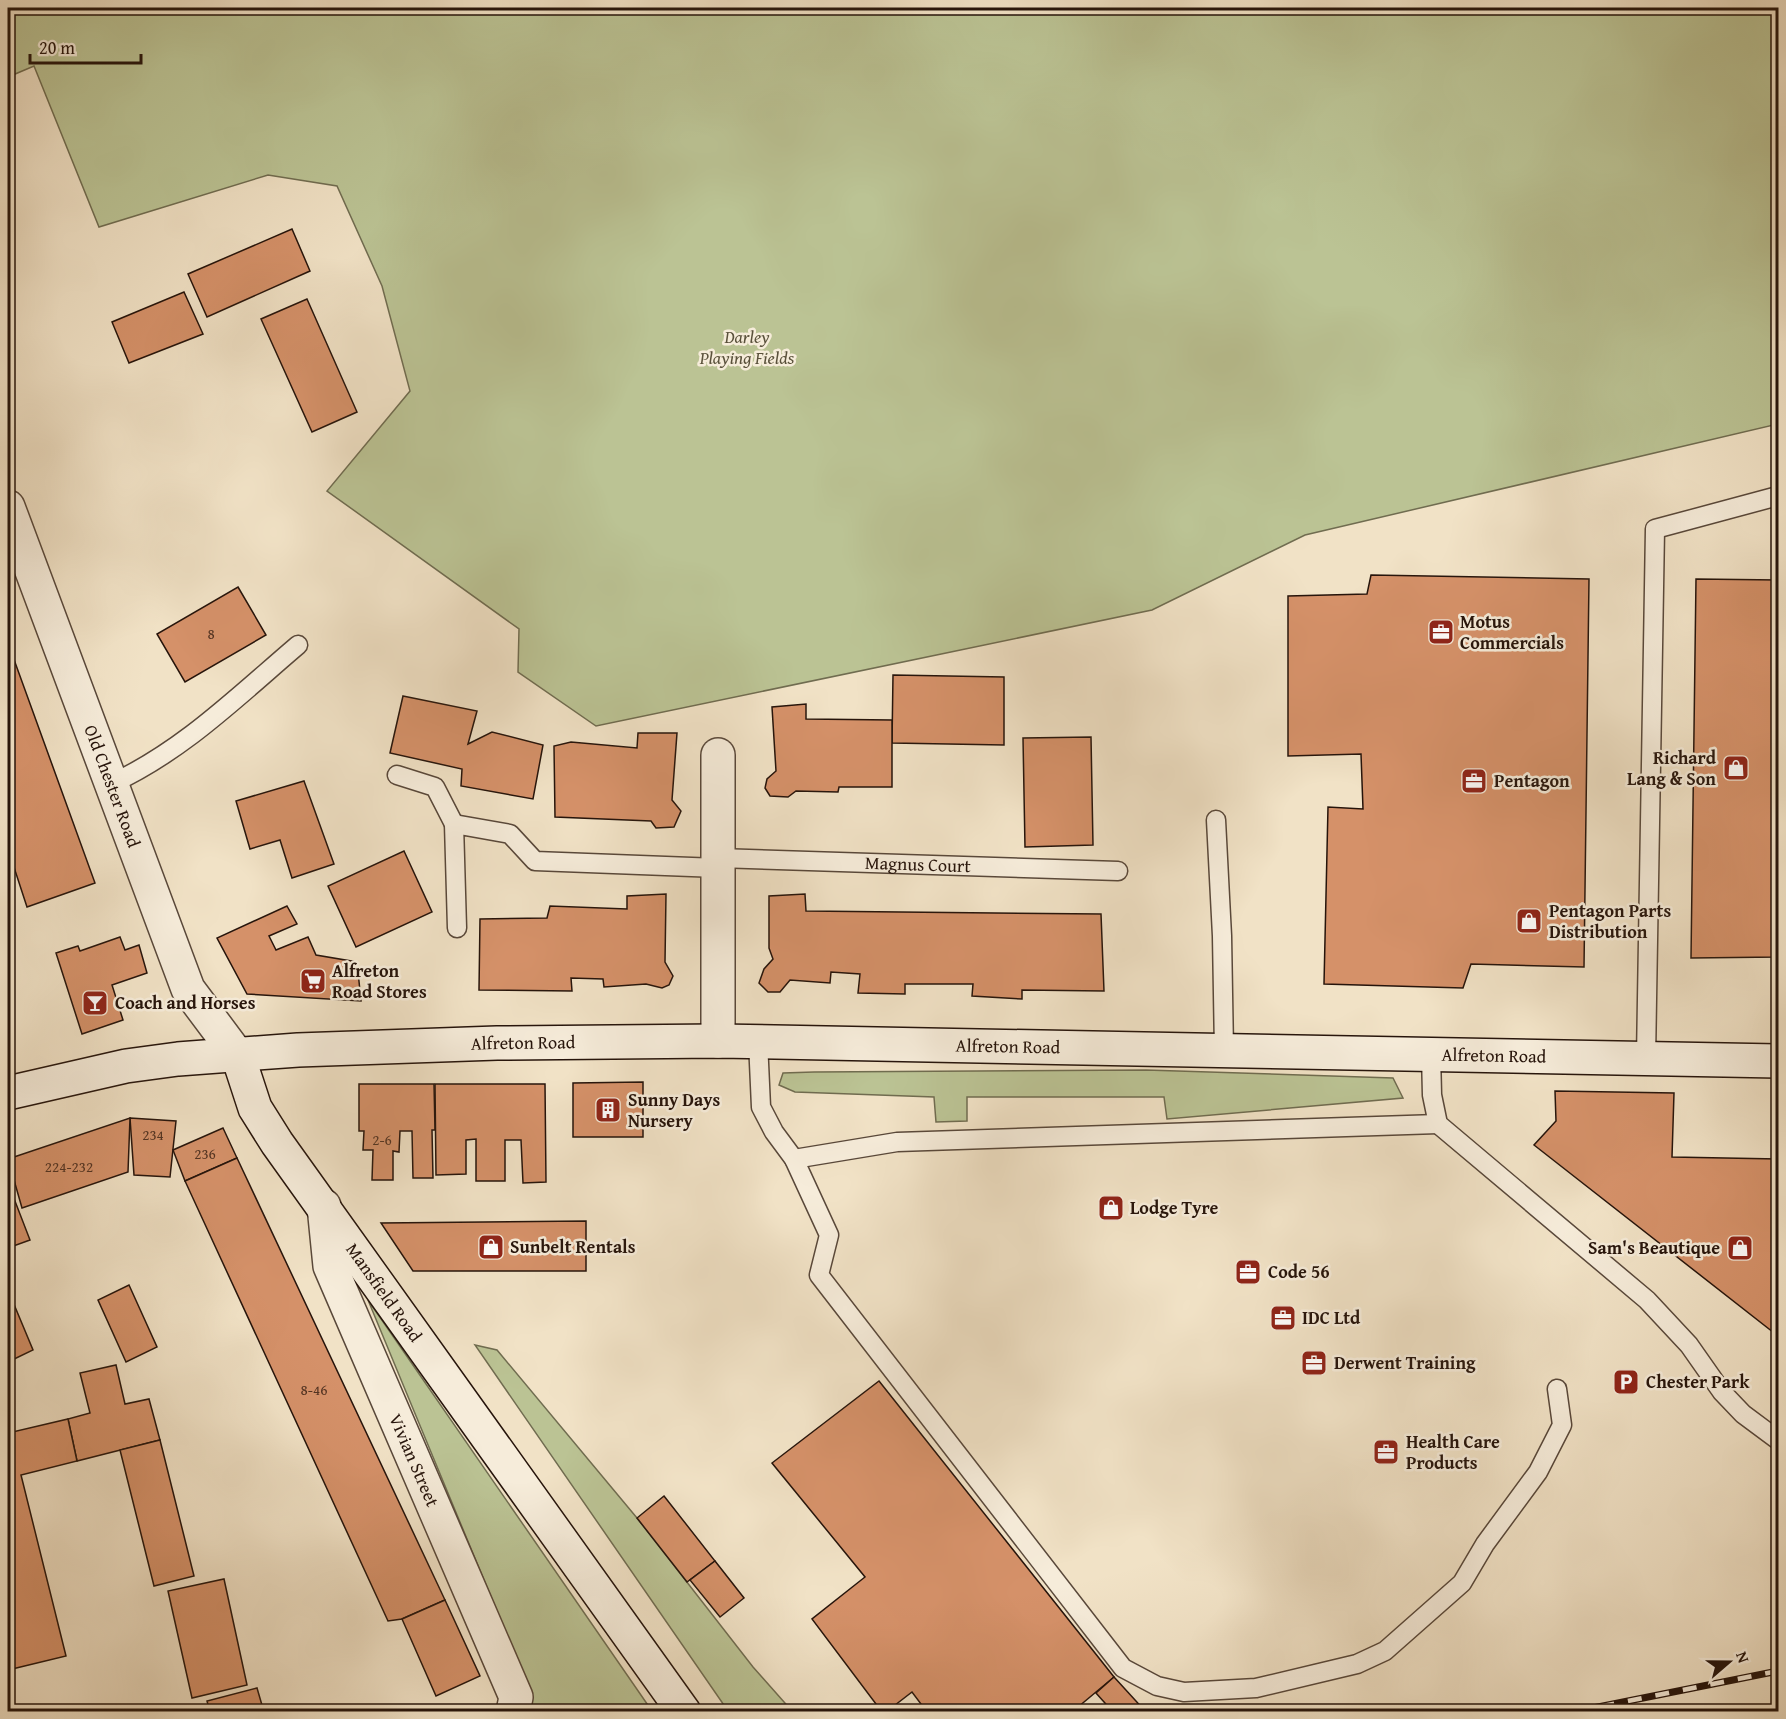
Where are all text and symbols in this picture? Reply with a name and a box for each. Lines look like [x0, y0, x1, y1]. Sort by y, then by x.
scale bar [30, 27, 141, 65]
text: 20 m [39, 34, 75, 61]
park label: Darley Playing Fields [699, 323, 795, 371]
place label: Motus Commercials [1460, 608, 1564, 656]
office icon: Motus Commercials [1426, 617, 1456, 647]
house number: 8 [207, 623, 215, 644]
street label: Old Chester Road [78, 721, 148, 851]
place label: Richard Lang & Son [1627, 744, 1717, 792]
shop icon: Richard Lang & Son [1721, 753, 1751, 783]
office icon: Pentagon [1459, 766, 1489, 796]
place label: Pentagon [1494, 767, 1570, 794]
street label: Magnus Court [865, 849, 972, 879]
place label: Pentagon Parts Distribution [1549, 897, 1671, 945]
shop icon: Pentagon Parts Distribution [1514, 906, 1544, 936]
place label: Alfreton Road Stores [332, 957, 427, 1005]
supermarket icon: Alfreton Road Stores [298, 966, 328, 996]
bar icon: Coach and Horses [80, 988, 110, 1018]
place label: Coach and Horses [115, 989, 256, 1016]
street label: Alfreton Road [470, 1028, 576, 1057]
street label: Alfreton Road [955, 1031, 1061, 1060]
street label: Alfreton Road [1441, 1041, 1547, 1070]
place label: Sunny Days Nursery [628, 1086, 720, 1134]
building icon: Sunny Days Nursery [593, 1095, 623, 1125]
house number: 234 [142, 1124, 164, 1145]
house number: 2-6 [372, 1129, 392, 1150]
house number: 236 [194, 1143, 216, 1164]
house number: 224-232 [45, 1156, 93, 1177]
shop icon: Lodge Tyre [1096, 1193, 1126, 1223]
place label: Lodge Tyre [1130, 1194, 1218, 1221]
shop icon: Sunbelt Rentals [476, 1232, 506, 1262]
place label: Sunbelt Rentals [510, 1233, 636, 1260]
shop icon: Sam's Beautique [1725, 1233, 1755, 1263]
place label: Sam's Beautique [1588, 1234, 1720, 1261]
street label: Mansfield Road [340, 1237, 429, 1348]
office icon: Code 56 [1233, 1257, 1263, 1287]
place label: Code 56 [1268, 1258, 1330, 1285]
office icon: IDC Ltd [1268, 1303, 1298, 1333]
place label: IDC Ltd [1302, 1304, 1361, 1331]
office icon: Derwent Training [1299, 1348, 1329, 1378]
place label: Derwent Training [1334, 1349, 1476, 1376]
parking icon: Chester Park [1611, 1367, 1641, 1397]
place label: Chester Park [1646, 1368, 1750, 1395]
house number: 8-46 [301, 1379, 327, 1400]
street label: Vivian Street [382, 1409, 447, 1512]
place label: Health Care Products [1406, 1428, 1500, 1476]
office icon: Health Care Products [1371, 1437, 1401, 1467]
north arrow [1699, 1632, 1759, 1692]
text: N [1730, 1648, 1756, 1666]

